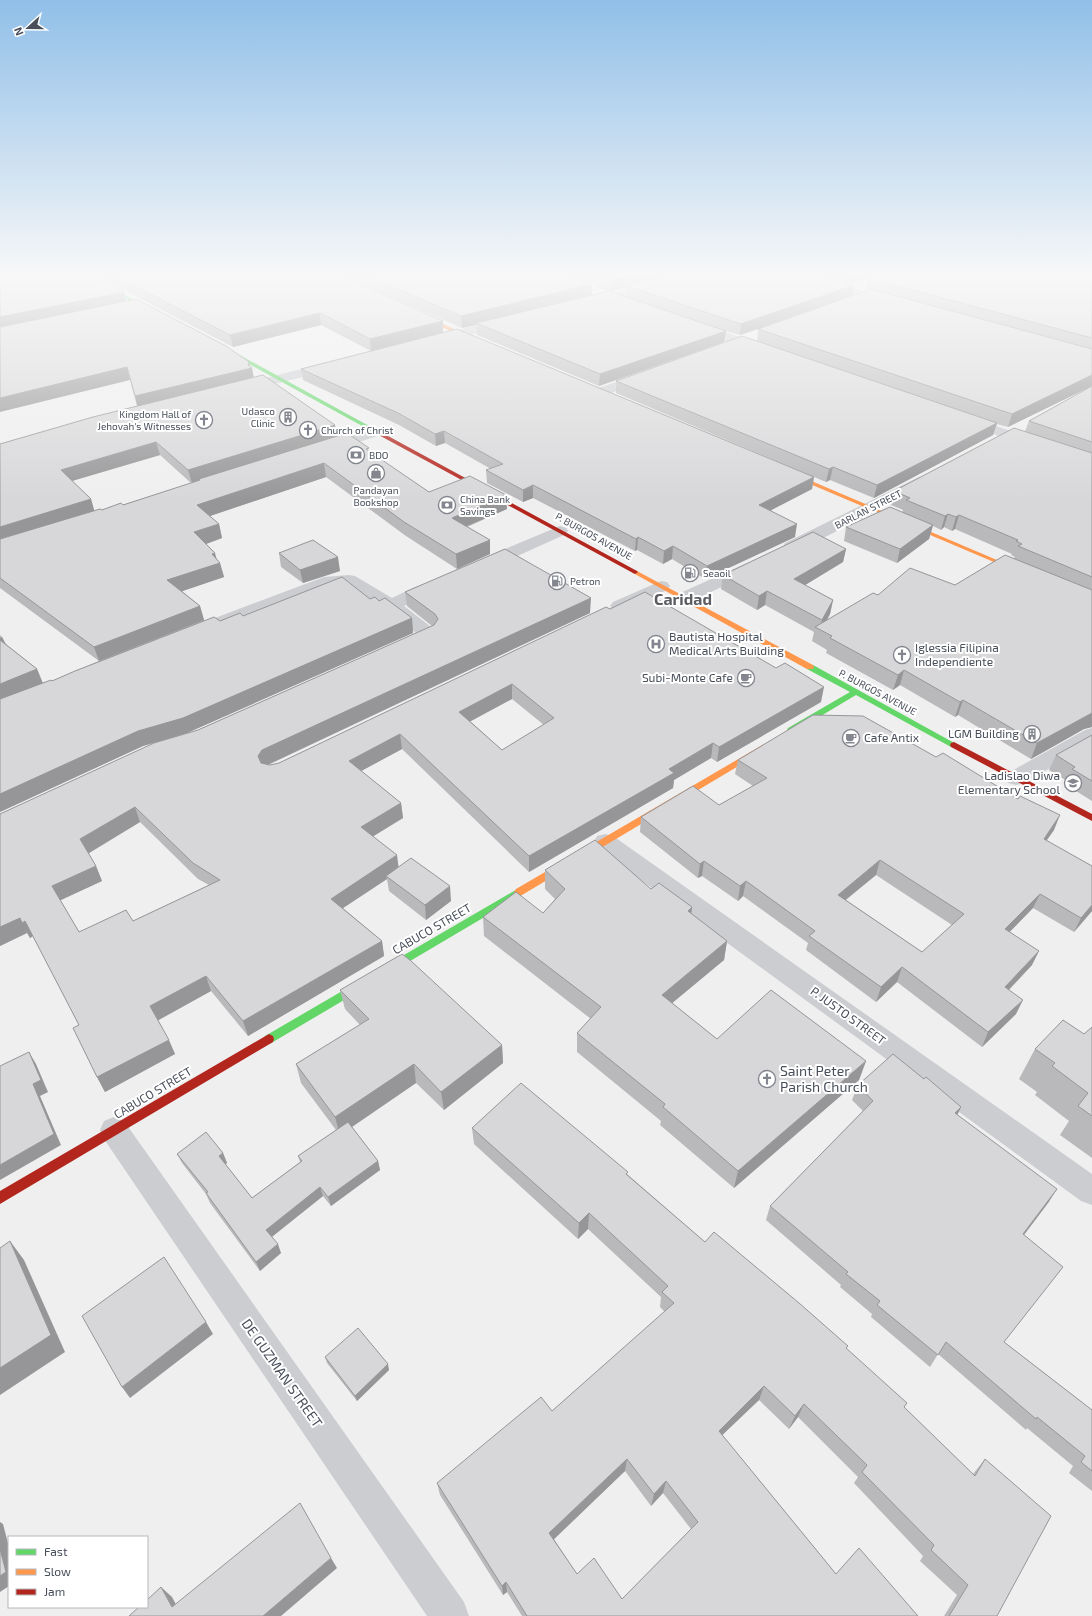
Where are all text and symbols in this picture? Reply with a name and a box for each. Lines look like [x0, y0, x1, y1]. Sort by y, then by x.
north arrow [8, 8, 48, 48]
text: N [11, 26, 26, 38]
place label: Udasco Clinic [242, 405, 275, 429]
building icon: Udasco Clinic [278, 407, 298, 427]
place label: Kingdom Hall of Jehovah's Witnesses [98, 408, 191, 432]
church icon: Kingdom Hall of Jehovah's Witnesses [194, 410, 214, 430]
church icon: Church of Christ [298, 420, 318, 440]
place label: Church of Christ [321, 424, 394, 436]
bank icon: BDO [346, 445, 366, 465]
place label: BDO [369, 449, 389, 461]
shop icon: Pandayan Bookshop [366, 463, 386, 483]
place label: Pandayan Bookshop [353, 484, 399, 508]
street label: BARLAN STREET [832, 487, 904, 531]
place label: China Bank Savings [460, 493, 510, 517]
bank icon: China Bank Savings [437, 495, 457, 515]
street label: P. BURGOS AVENUE [553, 510, 635, 562]
fuel station icon: Seaoil [680, 563, 700, 583]
place label: Seaoil [703, 567, 731, 579]
fuel station icon: Petron [547, 571, 567, 591]
place label: Petron [570, 575, 601, 587]
district label: Caridad [654, 589, 712, 608]
place label: Bautista Hospital Medical Arts Building [669, 629, 784, 657]
hospital icon: Bautista Hospital Medical Arts Building [646, 634, 666, 654]
place label: Iglessia Filipina Independiente [915, 640, 999, 668]
church icon: Iglessia Filipina Independiente [892, 645, 912, 665]
street label: P. BURGOS AVENUE [837, 666, 919, 718]
cafe icon: Subi-Monte Cafe [736, 668, 756, 688]
place label: Subi-Monte Cafe [642, 670, 733, 684]
building icon: LGM Building [1022, 724, 1042, 744]
place label: LGM Building [948, 726, 1019, 740]
cafe icon: Cafe Antix [841, 728, 861, 748]
place label: Cafe Antix [864, 730, 920, 744]
place label: Ladislao Diwa Elementary School [958, 768, 1060, 796]
school or university icon: Ladislao Diwa Elementary School [1063, 773, 1083, 793]
street label: CABUCO STREET [390, 900, 473, 956]
street label: P. JUSTO STREET [808, 983, 889, 1047]
place label: Saint Peter Parish Church [780, 1062, 868, 1095]
street label: CABUCO STREET [111, 1063, 194, 1121]
church icon: Saint Peter Parish Church [757, 1069, 777, 1089]
street label: DE GUZMAN STREET [239, 1315, 326, 1430]
legend [8, 1536, 148, 1608]
text: Fast [44, 1544, 68, 1558]
text: Slow [44, 1564, 71, 1578]
text: Jam [44, 1584, 65, 1598]

